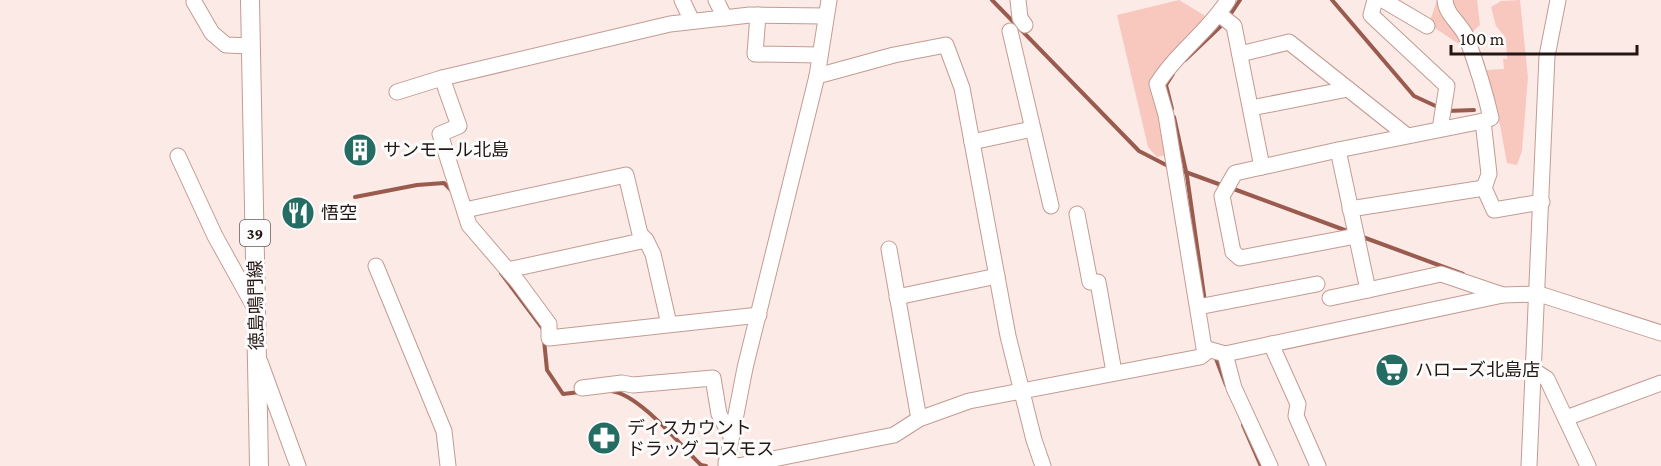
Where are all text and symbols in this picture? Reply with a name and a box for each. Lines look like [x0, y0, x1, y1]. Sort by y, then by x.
scale bar [1451, 18, 1637, 56]
text: 100 m [1460, 29, 1505, 49]
building icon: サンモール北島 [342, 132, 378, 168]
place label: サンモール北島 [383, 140, 509, 160]
restaurant icon: 悟空 [280, 195, 316, 231]
place label: 悟空 [321, 203, 357, 223]
road number: 39 [240, 220, 270, 246]
street label: 徳島鳴門線 [245, 260, 267, 350]
supermarket icon: ハローズ北島店 [1374, 352, 1410, 388]
place label: ハローズ北島店 [1415, 360, 1540, 380]
place label: ディスカウント ドラッグ コスモス [627, 418, 774, 459]
pharmacy icon: ディスカウント ドラッグ コスモス [586, 420, 622, 456]

